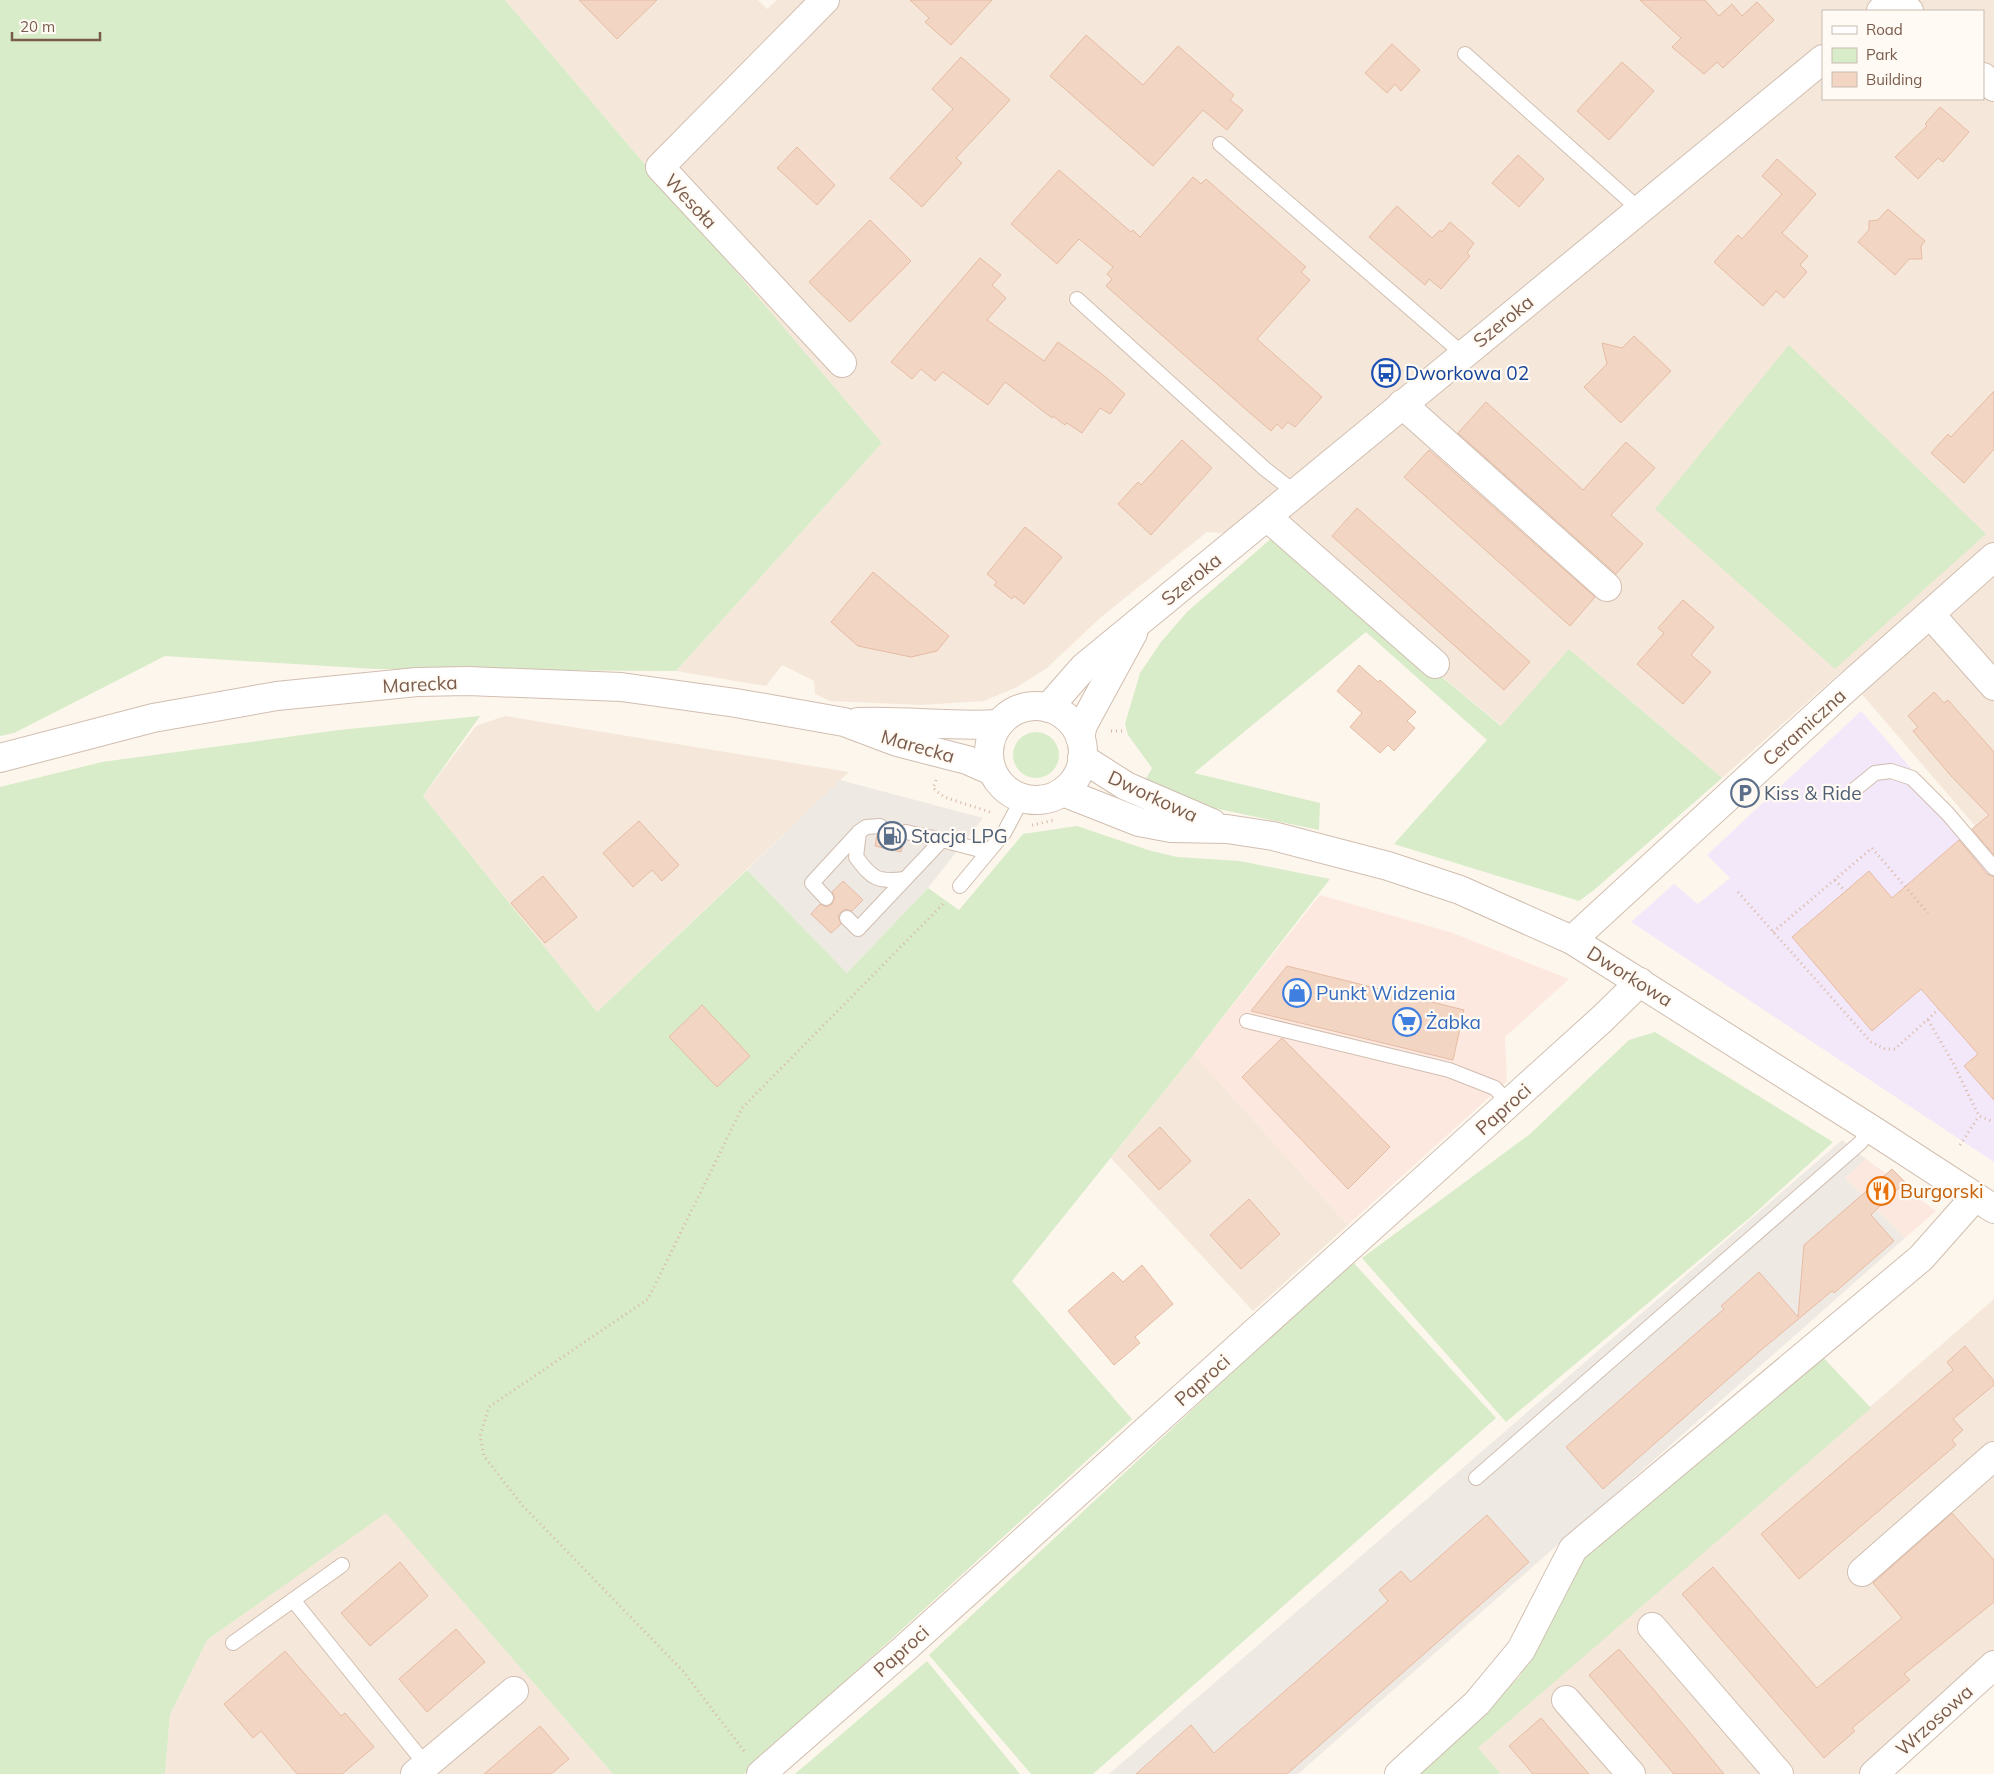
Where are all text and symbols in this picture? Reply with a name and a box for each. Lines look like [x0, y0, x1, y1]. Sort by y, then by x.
scale bar [12, 10, 100, 42]
legend [1822, 10, 1984, 100]
text: 20 m [20, 17, 55, 36]
text: Road [1866, 20, 1903, 39]
text: Park [1866, 45, 1898, 64]
text: Building [1866, 70, 1922, 89]
street label: Wesoła [660, 168, 722, 234]
street label: Szeroka [1468, 289, 1538, 353]
bus stop icon: Dworkowa 02 [1371, 358, 1401, 388]
place label: Dworkowa 02 [1405, 361, 1529, 385]
street label: Szeroka [1156, 547, 1226, 611]
street label: Marecka [382, 670, 458, 698]
street label: Ceramiczna [1757, 683, 1851, 771]
street label: Marecka [878, 724, 958, 768]
street label: Dworkowa [1104, 765, 1202, 827]
parking icon: Kiss & Ride [1730, 778, 1760, 808]
place label: Kiss & Ride [1764, 781, 1862, 805]
fuel station icon: Stacja LPG [877, 821, 907, 851]
place label: Stacja LPG [911, 824, 1008, 848]
street label: Dworkowa [1583, 940, 1677, 1012]
shop icon: Punkt Widzenia [1282, 978, 1312, 1008]
place label: Punkt Widzenia [1316, 981, 1456, 1005]
supermarket icon: Żabka [1392, 1007, 1422, 1037]
place label: Żabka [1426, 1010, 1481, 1034]
street label: Paproci [1470, 1078, 1536, 1140]
restaurant icon: Burgorski [1866, 1176, 1896, 1206]
place label: Burgorski [1900, 1179, 1984, 1203]
street label: Paproci [1169, 1349, 1235, 1411]
street label: Paproci [868, 1620, 934, 1682]
street label: Wrzosowa [1891, 1679, 1977, 1761]

